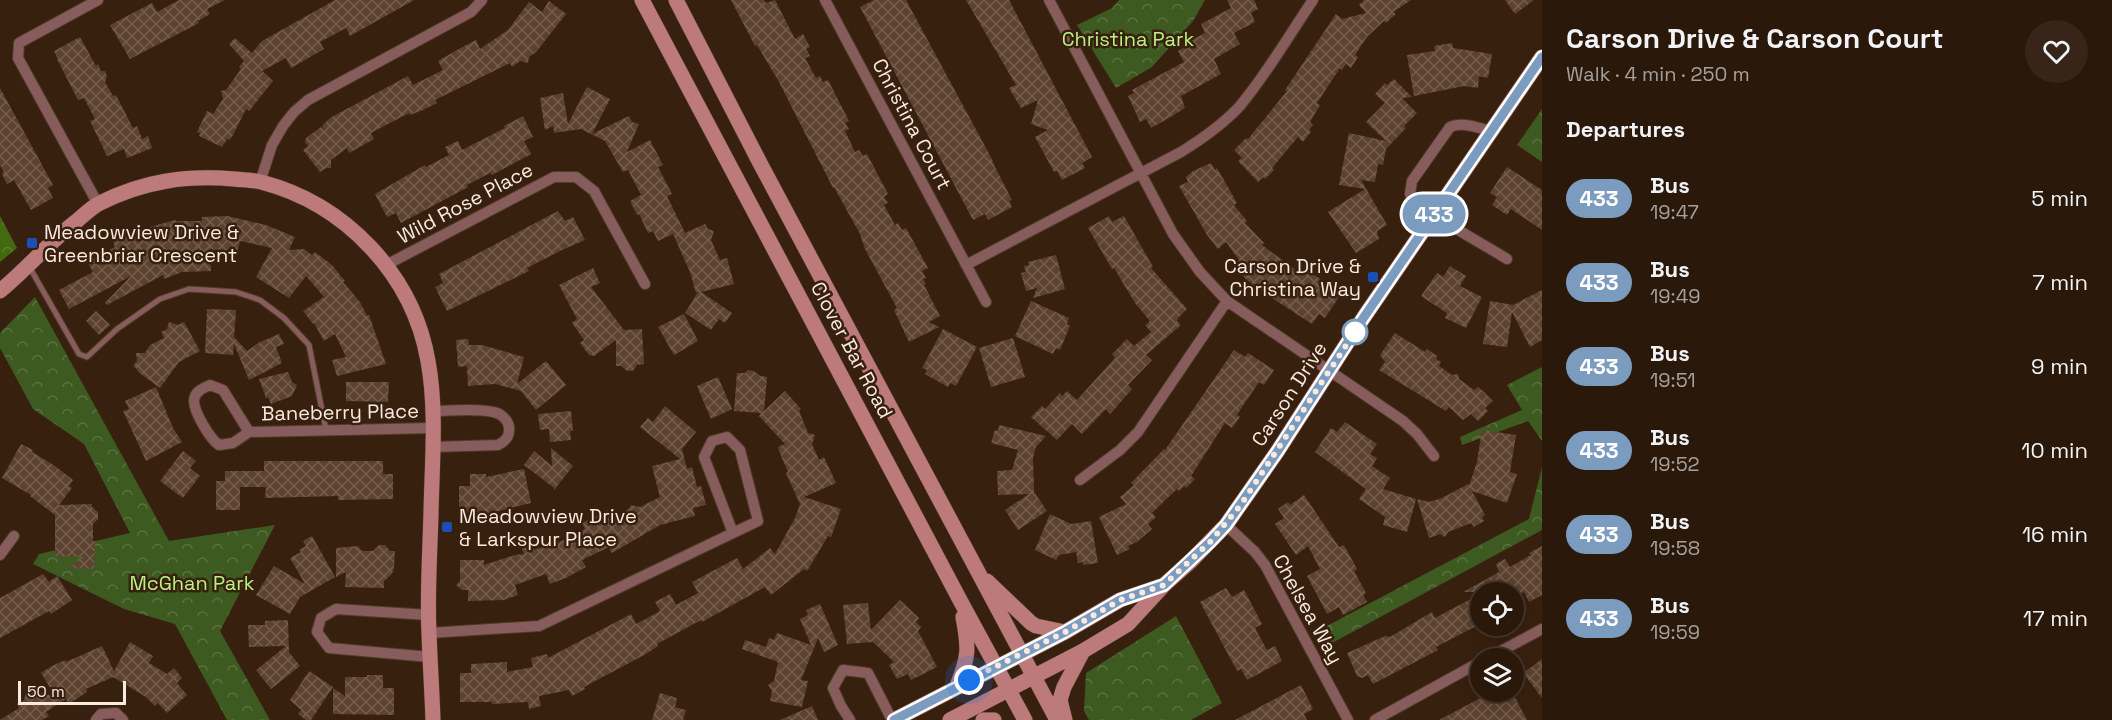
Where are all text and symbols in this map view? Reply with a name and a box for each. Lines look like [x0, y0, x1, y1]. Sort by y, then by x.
text: Carson Drive & Carson Court [1566, 20, 1944, 56]
button: heart [2025, 20, 2088, 83]
park label: Christina Park [1062, 26, 1194, 52]
street label: Christina Court [866, 54, 958, 194]
text: Walk · 4 min · 250 m [1566, 61, 1750, 87]
text: Departures [1566, 115, 1685, 143]
street label: Wild Rose Place [393, 156, 537, 250]
text: Bus [1650, 171, 1690, 199]
text: 5 min [2031, 184, 2088, 212]
text: 433 [1580, 185, 1618, 212]
line badge: 433 [1400, 194, 1468, 234]
text: 19:47 [1650, 199, 1699, 225]
text: 433 [1415, 201, 1453, 228]
place label: Meadowview Drive & Greenbriar Crescent [44, 219, 239, 268]
marker: Meadowview Drive & Greenbriar Crescent [25, 236, 39, 250]
place label: Carson Drive & Christina Way [1224, 253, 1361, 302]
text: Bus [1650, 255, 1690, 283]
text: 7 min [2032, 268, 2088, 296]
text: 433 [1580, 269, 1618, 296]
marker: Carson Drive & Christina Way [1366, 270, 1380, 284]
street label: Clover Bar Road [805, 277, 899, 423]
text: 19:49 [1650, 283, 1700, 309]
unlabelled marker [1342, 319, 1368, 345]
street label: Carson Drive [1245, 337, 1333, 451]
text: Bus [1650, 339, 1690, 367]
text: 9 min [2031, 352, 2088, 380]
text: 433 [1580, 353, 1618, 380]
text: 19:51 [1650, 367, 1696, 393]
street label: Baneberry Place [261, 398, 419, 426]
text: Bus [1650, 423, 1690, 451]
text: 10 min [2021, 436, 2088, 464]
text: 433 [1580, 437, 1618, 464]
text: 19:52 [1650, 451, 1700, 477]
place label: Meadowview Drive & Larkspur Place [459, 503, 637, 552]
text: Bus [1650, 507, 1690, 535]
marker: Meadowview Drive & Larkspur Place [440, 520, 454, 534]
text: 16 min [2022, 520, 2088, 548]
text: 433 [1580, 521, 1618, 548]
text: 19:58 [1650, 535, 1700, 561]
street label: Chelsea Way [1267, 550, 1349, 668]
park label: McGhan Park [129, 570, 255, 596]
map controls [1470, 582, 1524, 702]
button: locate [1470, 582, 1524, 636]
text: Bus [1650, 591, 1690, 619]
text: 17 min [2023, 604, 2088, 632]
text: 433 [1580, 605, 1618, 632]
text: 19:59 [1650, 619, 1700, 645]
button: layers [1470, 648, 1524, 702]
your location [954, 665, 984, 695]
scale bar [18, 678, 126, 706]
text: 50 m [27, 681, 65, 702]

